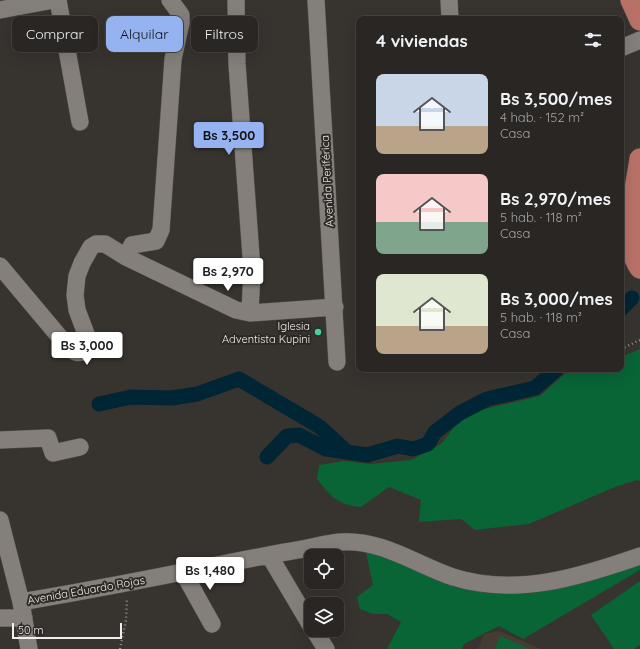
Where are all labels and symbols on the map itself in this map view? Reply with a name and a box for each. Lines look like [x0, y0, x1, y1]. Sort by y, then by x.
pin: Bs 3,500 [188, 122, 270, 156]
street label: Avenida Periférica [318, 135, 336, 227]
pin: Bs 2,970 [187, 258, 269, 292]
place label: Iglesia Adventista Kupini [222, 319, 310, 346]
marker: Iglesia Adventista Kupini [313, 327, 323, 337]
pin: Bs 3,000 [46, 332, 128, 366]
pin: Bs 1,480 [169, 557, 251, 591]
street label: Avenida Eduardo Rojas [26, 573, 146, 607]
scale bar [12, 621, 122, 640]

